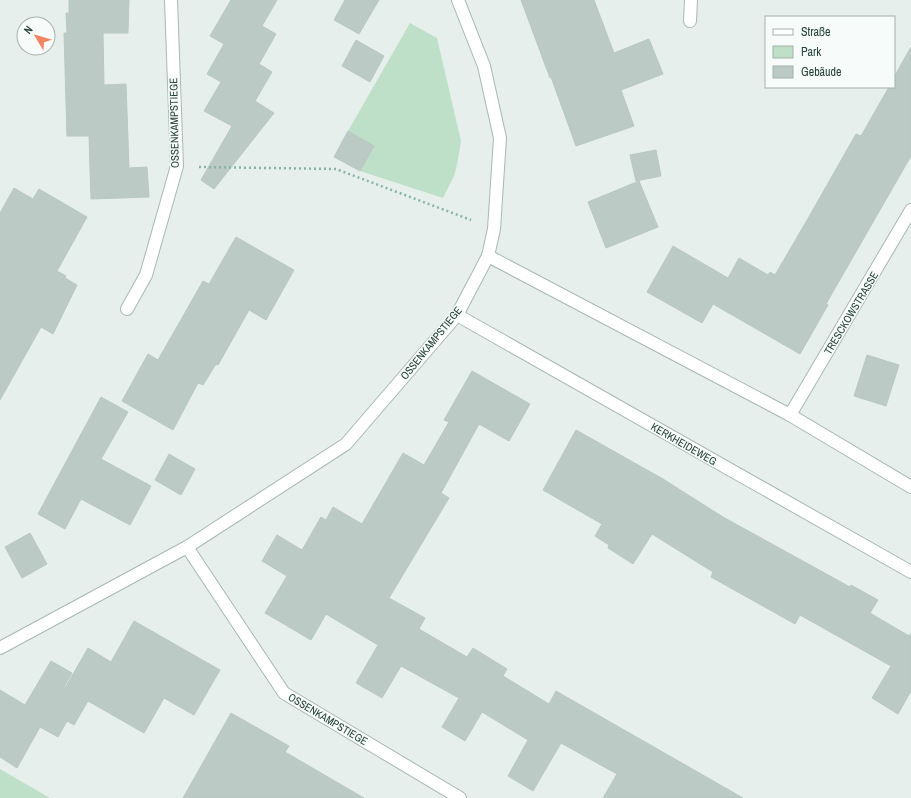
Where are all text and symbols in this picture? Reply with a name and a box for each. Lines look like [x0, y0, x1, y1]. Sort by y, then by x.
north arrow [16, 16, 56, 56]
legend [765, 16, 895, 88]
text: N [21, 23, 36, 37]
text: Straße [801, 24, 831, 40]
text: Park [801, 44, 821, 60]
text: Gebäude [801, 64, 842, 80]
street label: OSSENKAMPSTIEGE [166, 78, 182, 168]
street label: TRESCKOWSTRASSE [821, 269, 881, 357]
street label: OSSENKAMPSTIEGE [397, 304, 465, 382]
street label: KERKHEIDEWEG [649, 420, 719, 468]
street label: OSSENKAMPSTIEGE [286, 690, 370, 748]

